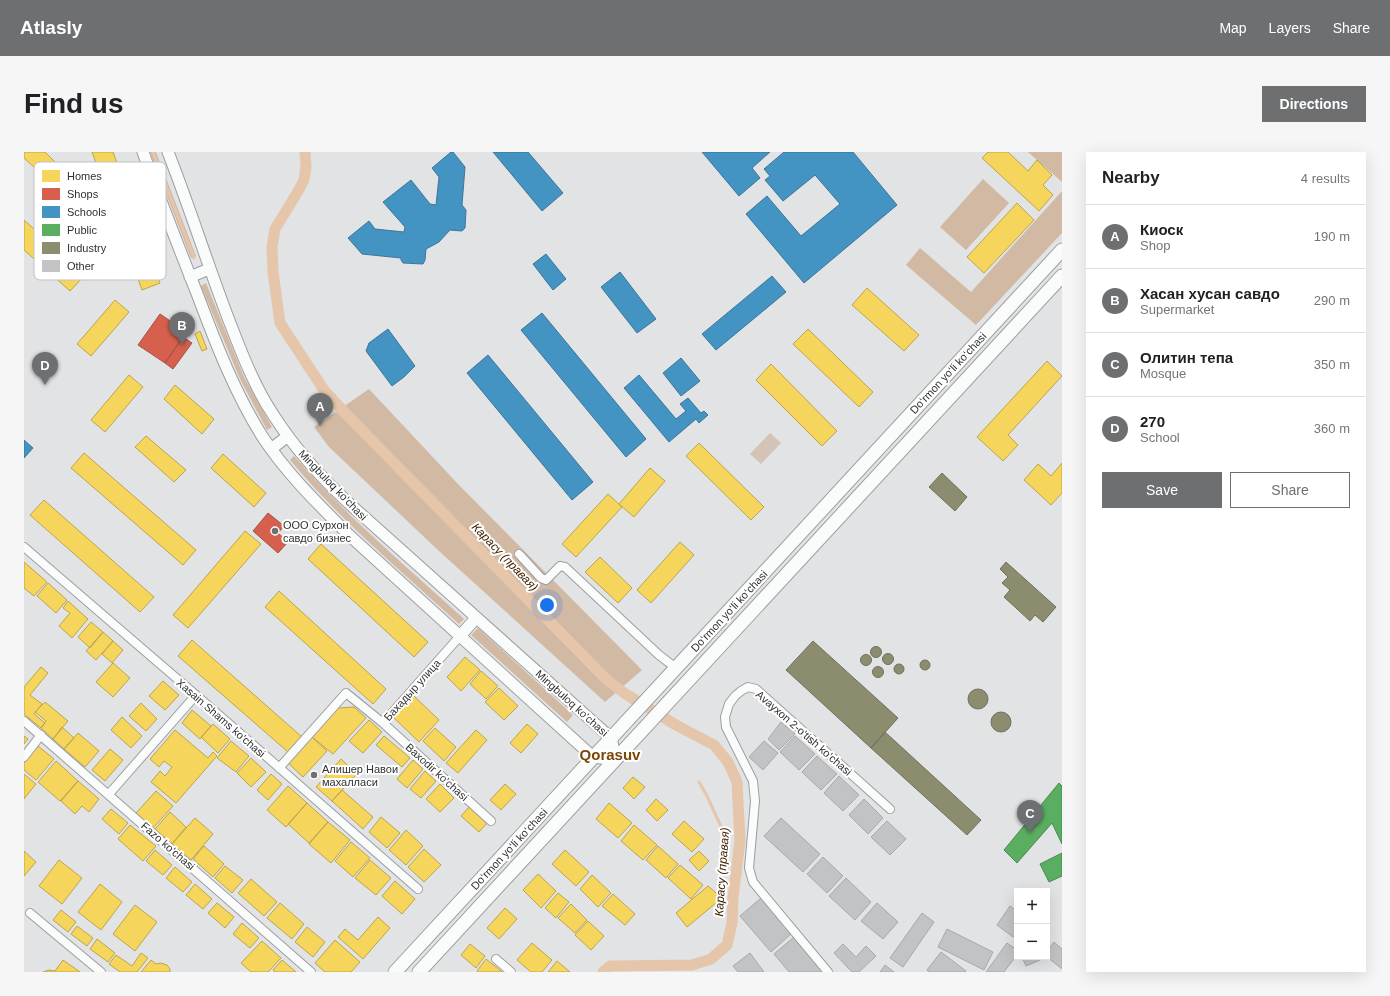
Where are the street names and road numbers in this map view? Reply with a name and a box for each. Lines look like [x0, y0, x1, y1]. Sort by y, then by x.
street label: Do‘rmon yo‘li ko‘chasi [907, 330, 989, 416]
street label: Mingbuloq ko'chasi [296, 447, 370, 523]
street label: Do‘rmon yo‘li ko‘chasi [688, 568, 770, 654]
street label: Бахадыр улица [381, 656, 443, 723]
street label: Mingbuloq ko'chasi [533, 667, 611, 739]
street label: Xasain Shams ko'chasi [174, 676, 268, 760]
street label: Avayxon 2-o'tish ko'chasi [754, 688, 854, 778]
street label: Baxodir ko'chasi [403, 741, 471, 803]
street label: Do‘rmon yo‘li ko‘chasi [468, 806, 550, 892]
street label: Fazo ko'chasi [139, 820, 197, 872]

